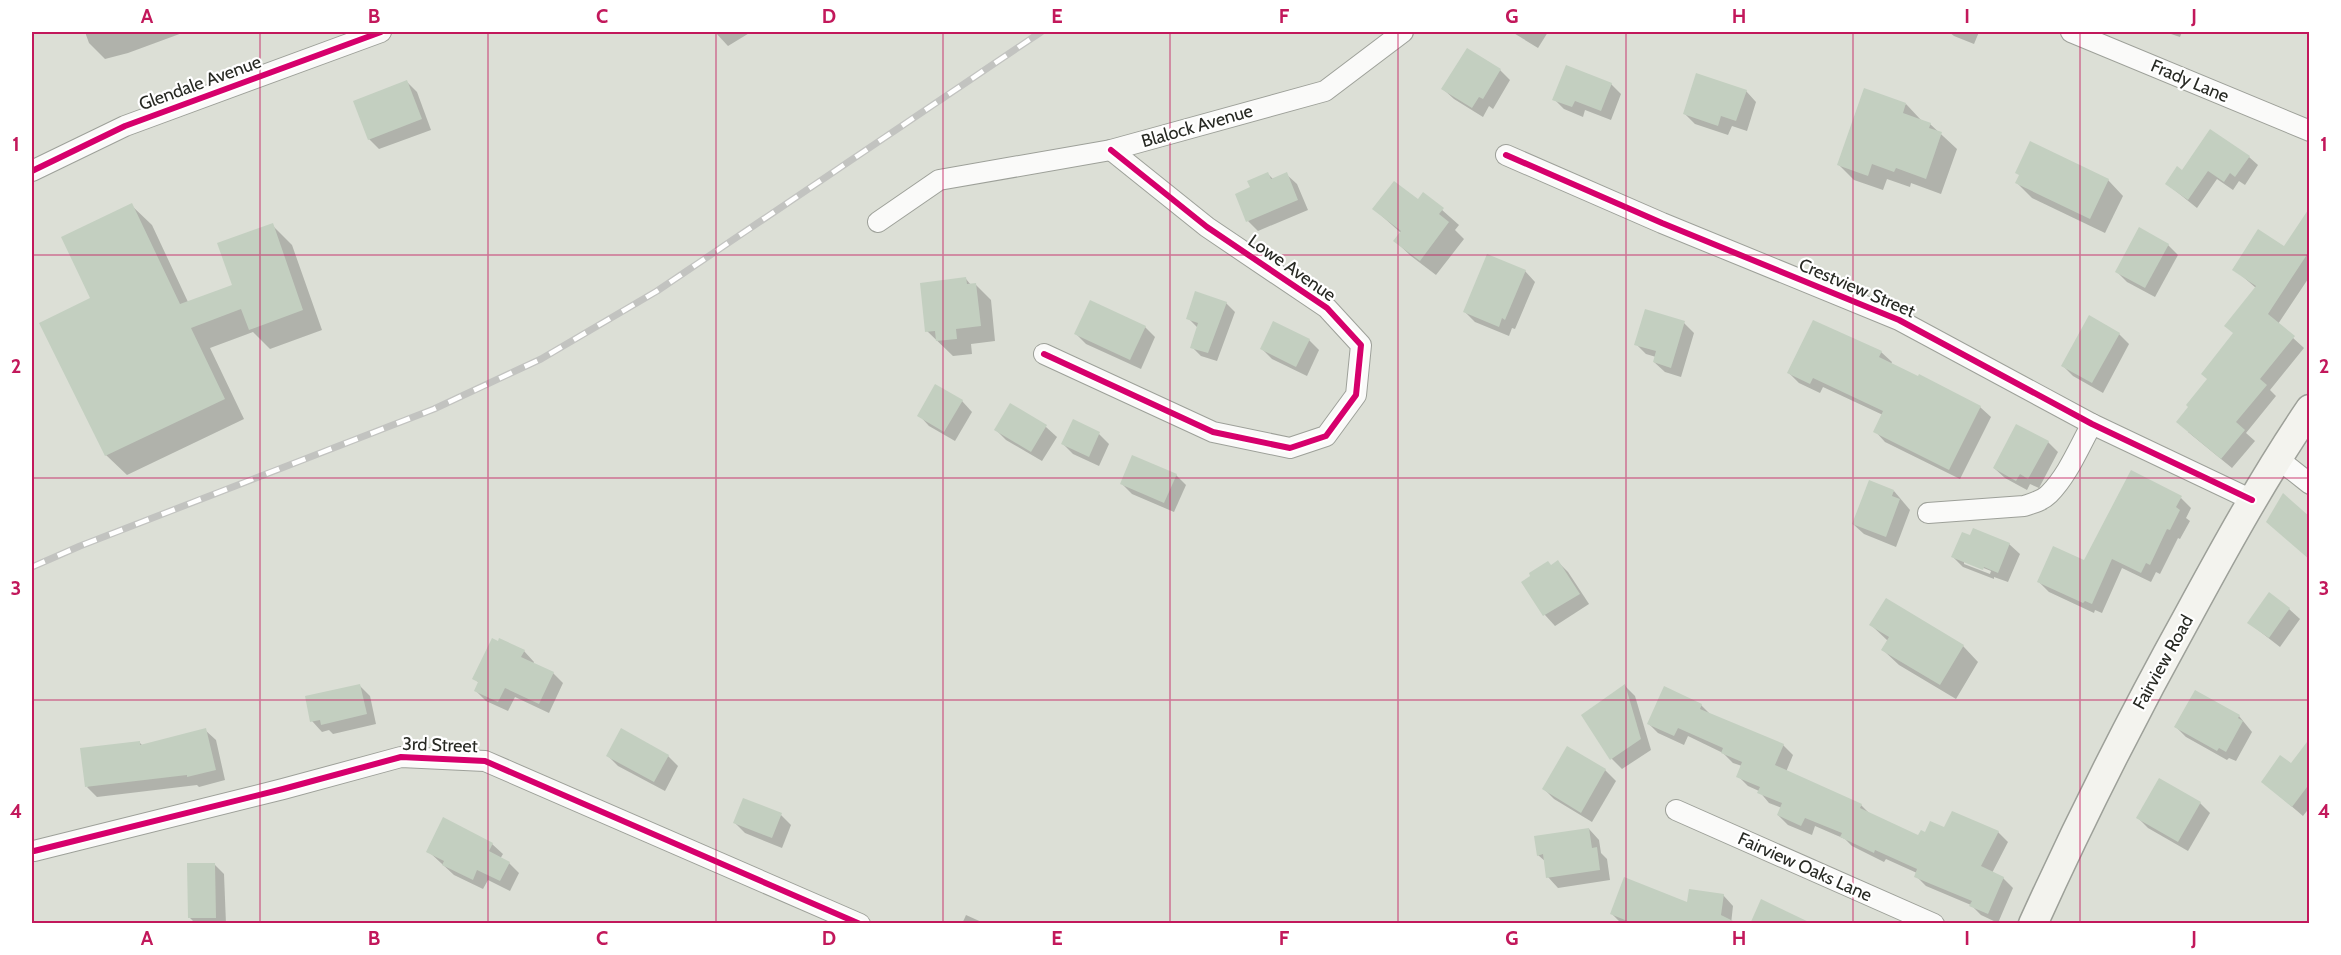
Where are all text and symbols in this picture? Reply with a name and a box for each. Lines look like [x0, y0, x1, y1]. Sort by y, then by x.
text: A [141, 4, 154, 28]
text: B [368, 4, 380, 28]
text: C [596, 4, 608, 28]
text: D [822, 4, 836, 28]
text: E [1051, 4, 1063, 28]
text: F [1279, 4, 1290, 28]
text: G [1505, 4, 1519, 28]
text: H [1732, 4, 1746, 28]
text: I [1964, 4, 1970, 28]
text: J [2190, 4, 2197, 28]
street label: Glendale Avenue [136, 51, 264, 115]
street label: Frady Lane [2148, 55, 2232, 107]
street label: Blalock Avenue [1139, 100, 1255, 152]
text: 1 [12, 132, 20, 156]
text: 1 [2320, 132, 2328, 156]
street label: Lowe Avenue [1244, 230, 1340, 306]
street label: Crestview Street [1795, 254, 1919, 322]
text: 2 [11, 354, 21, 378]
text: 2 [2319, 354, 2329, 378]
text: 3 [11, 576, 21, 600]
text: 3 [2319, 576, 2329, 600]
street label: Fairview Road [2128, 611, 2198, 713]
street label: 3rd Street [402, 733, 478, 757]
text: 4 [10, 799, 22, 823]
text: 4 [2318, 799, 2330, 823]
street label: Fairview Oaks Lane [1735, 828, 1875, 906]
text: A [141, 926, 154, 950]
text: B [368, 926, 380, 950]
text: C [596, 926, 608, 950]
text: D [822, 926, 836, 950]
text: E [1051, 926, 1063, 950]
text: F [1279, 926, 1290, 950]
text: G [1505, 926, 1519, 950]
text: H [1732, 926, 1746, 950]
text: I [1964, 926, 1970, 950]
text: J [2190, 926, 2197, 950]

